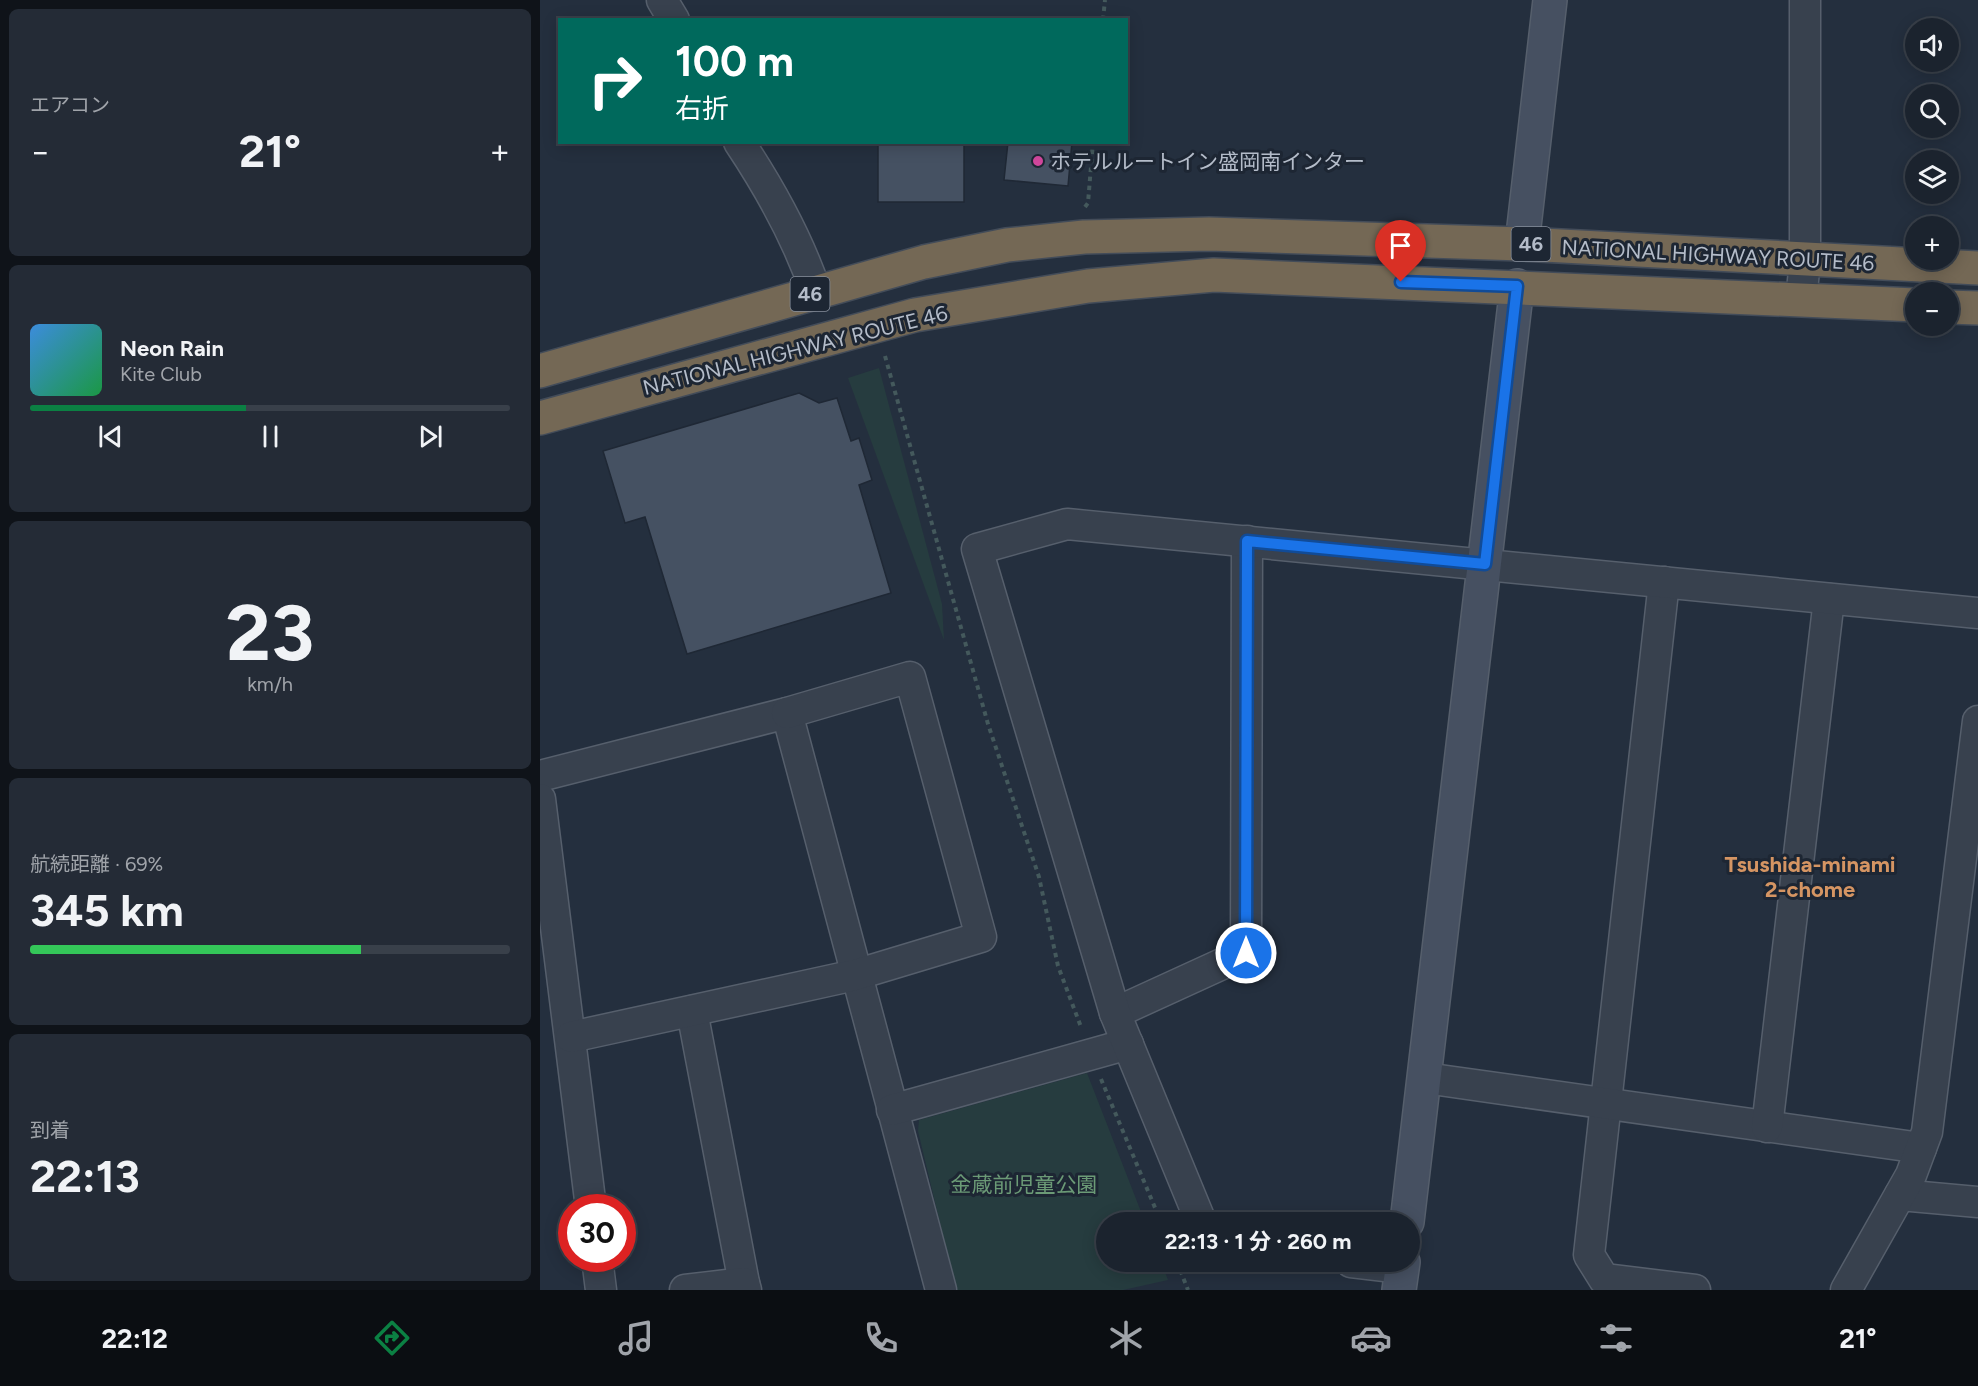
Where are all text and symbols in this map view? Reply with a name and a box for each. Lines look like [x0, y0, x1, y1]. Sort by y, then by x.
map controls [1905, 18, 1959, 336]
button: sound [1905, 18, 1959, 72]
text: 100 m [675, 36, 794, 87]
icon: right [576, 42, 654, 120]
button: search [1905, 84, 1959, 138]
text: 右折 [675, 92, 729, 125]
text: エアコン [30, 93, 110, 117]
text: 21° [239, 124, 301, 178]
text: − [30, 132, 51, 171]
text: + [489, 132, 510, 171]
place label: ホテルルートイン盛岡南インター [1050, 149, 1365, 174]
button: layers [1905, 150, 1959, 204]
marker: ホテルルートイン盛岡南インター [1031, 154, 1045, 168]
button: + [1905, 216, 1959, 270]
pin [1375, 220, 1426, 282]
road number: 46 [1512, 227, 1550, 261]
icon: arrive [1384, 229, 1417, 262]
street label: NATIONAL HIGHWAY ROUTE 46 [1561, 234, 1875, 276]
road number: 46 [790, 277, 830, 311]
button: − [1905, 282, 1959, 336]
street label: NATIONAL HIGHWAY ROUTE 46 [640, 300, 950, 400]
text: Neon Rain [120, 335, 224, 362]
text: Kite Club [120, 362, 202, 386]
icon: previous [94, 420, 127, 453]
icon: pause [254, 420, 287, 453]
icon: next [414, 420, 447, 453]
text: 23 [226, 586, 314, 680]
text: km/h [247, 672, 293, 696]
district label: Tsushida-minami 2-chome [1724, 851, 1896, 903]
text: 航続距離 · 69% [30, 852, 163, 876]
text: 345 km [30, 883, 184, 937]
position arrow [1214, 921, 1278, 985]
text: 到着 [30, 1118, 70, 1142]
text: 22:13 [30, 1149, 140, 1203]
park label: 金蔵前児童公園 [951, 1172, 1098, 1197]
speed limit sign: 30 [558, 1194, 636, 1272]
text: 22:13 · 1 分 · 260 m [1165, 1228, 1351, 1255]
icon: directions [371, 1317, 413, 1359]
icon: music [615, 1317, 657, 1359]
icon: phone [860, 1317, 902, 1359]
icon: climate [1105, 1317, 1147, 1359]
icon: car [1350, 1317, 1392, 1359]
icon: filters [1595, 1317, 1637, 1359]
text: 22:12 [101, 1322, 168, 1355]
text: 21° [1839, 1322, 1877, 1355]

